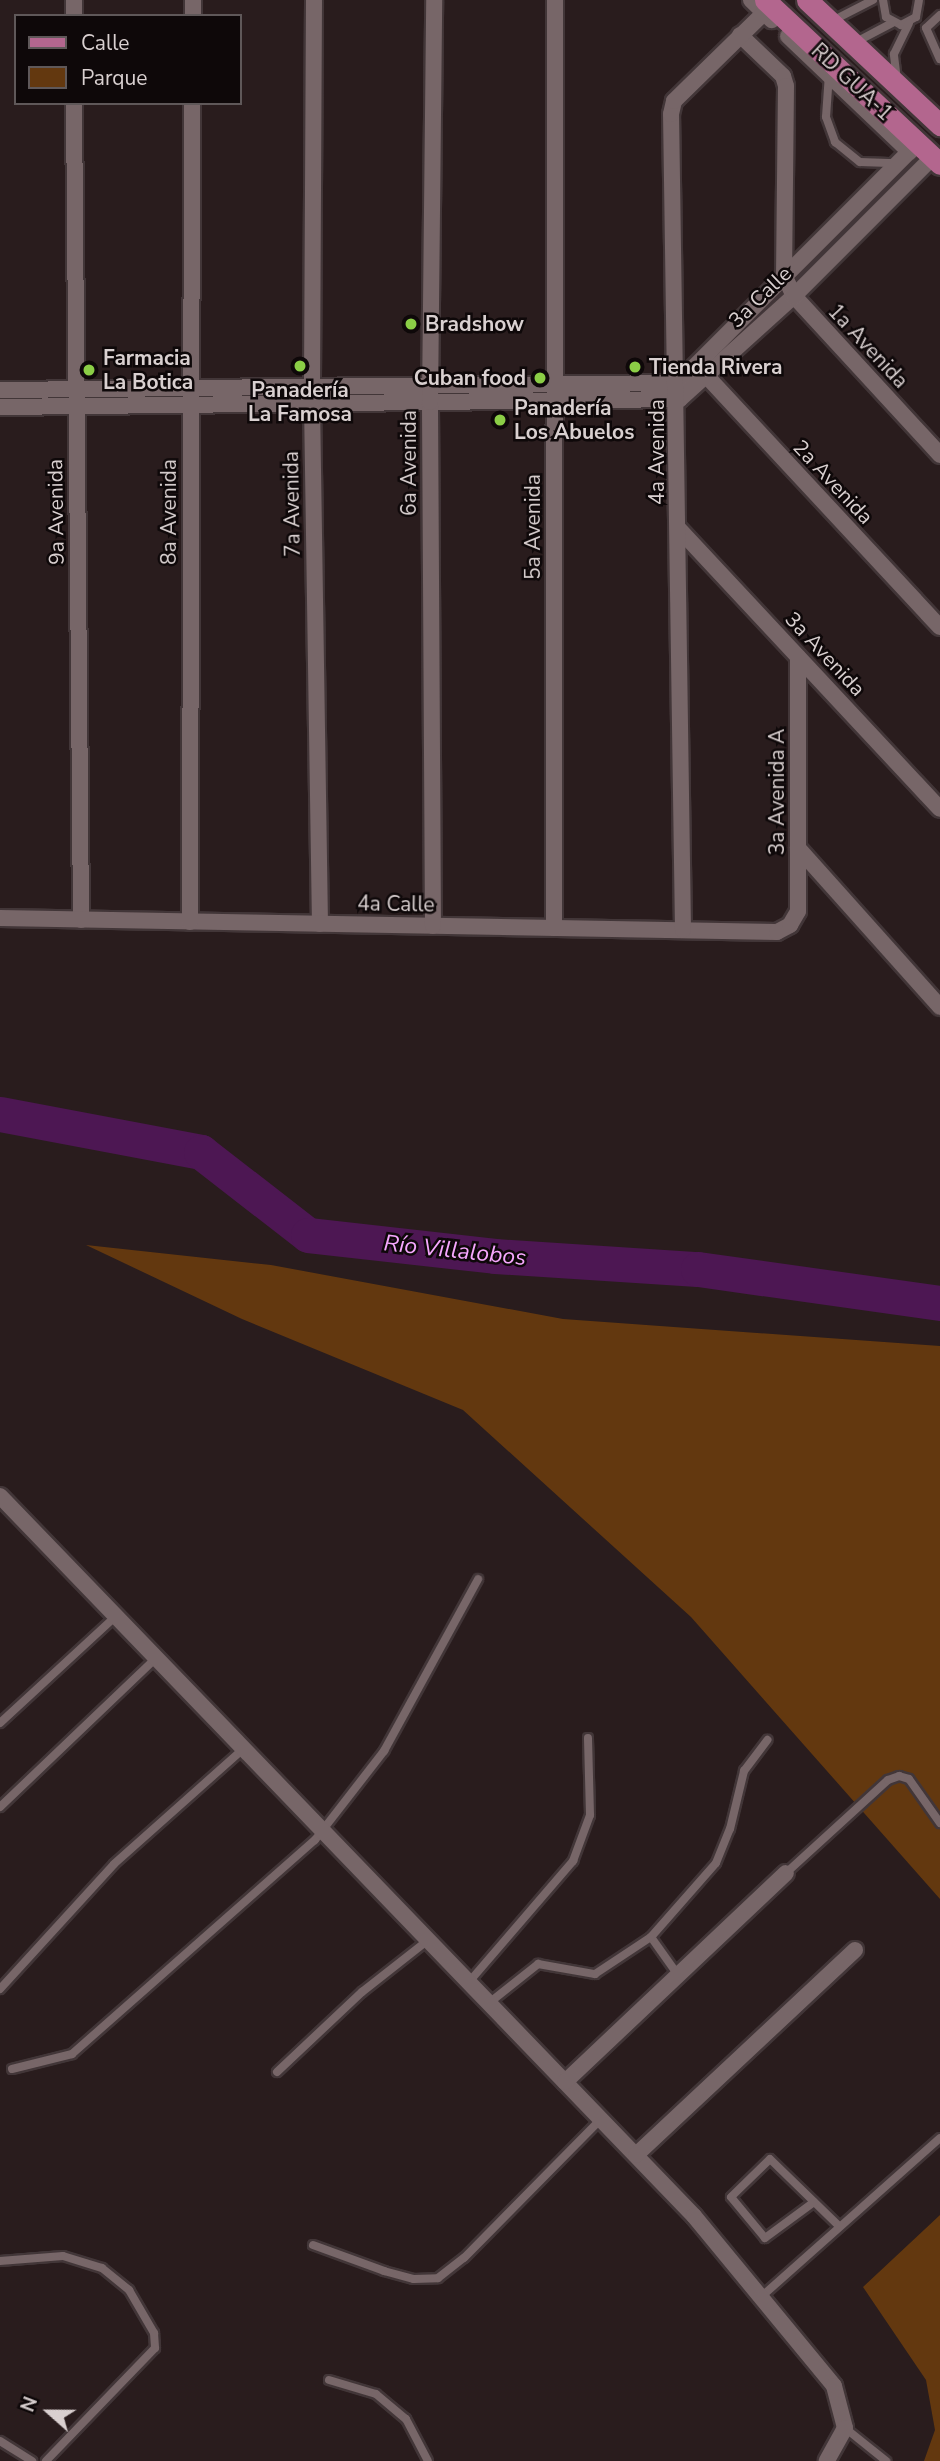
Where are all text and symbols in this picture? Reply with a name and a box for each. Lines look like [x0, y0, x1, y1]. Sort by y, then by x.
legend [14, 14, 242, 105]
text: Calle [81, 29, 129, 57]
street label: RD GUA-1 [806, 38, 898, 126]
text: Parque [81, 64, 148, 92]
street label: 3a Calle [723, 261, 797, 333]
street label: 1a Avenida [823, 299, 913, 393]
place label: Bradshow [425, 311, 524, 337]
marker: Bradshow [403, 316, 419, 332]
place label: Farmacia La Botica [103, 345, 193, 395]
place label: Tienda Rivera [649, 354, 782, 380]
marker: Panadería La Famosa [292, 358, 308, 374]
marker: Tienda Rivera [627, 359, 643, 375]
marker: Farmacia La Botica [81, 362, 97, 378]
place label: Cuban food [414, 365, 526, 391]
marker: Cuban food [532, 370, 548, 386]
place label: Panadería La Famosa [248, 377, 352, 427]
place label: Panadería Los Abuelos [514, 395, 634, 445]
street label: 4a Avenida [644, 399, 670, 505]
street label: 6a Avenida [396, 410, 422, 516]
marker: Panadería Los Abuelos [492, 412, 508, 428]
street label: 2a Avenida [788, 435, 878, 529]
street label: 7a Avenida [278, 451, 306, 557]
street label: 9a Avenida [42, 459, 70, 565]
street label: 8a Avenida [156, 459, 182, 565]
street label: 5a Avenida [520, 474, 546, 580]
street label: 3a Avenida [780, 607, 870, 701]
street label: 3a Avenida A [764, 729, 790, 855]
street label: 4a Calle [357, 891, 435, 917]
water label: Río Villalobos [382, 1230, 528, 1272]
north arrow [14, 2377, 84, 2447]
text: N [15, 2393, 44, 2416]

